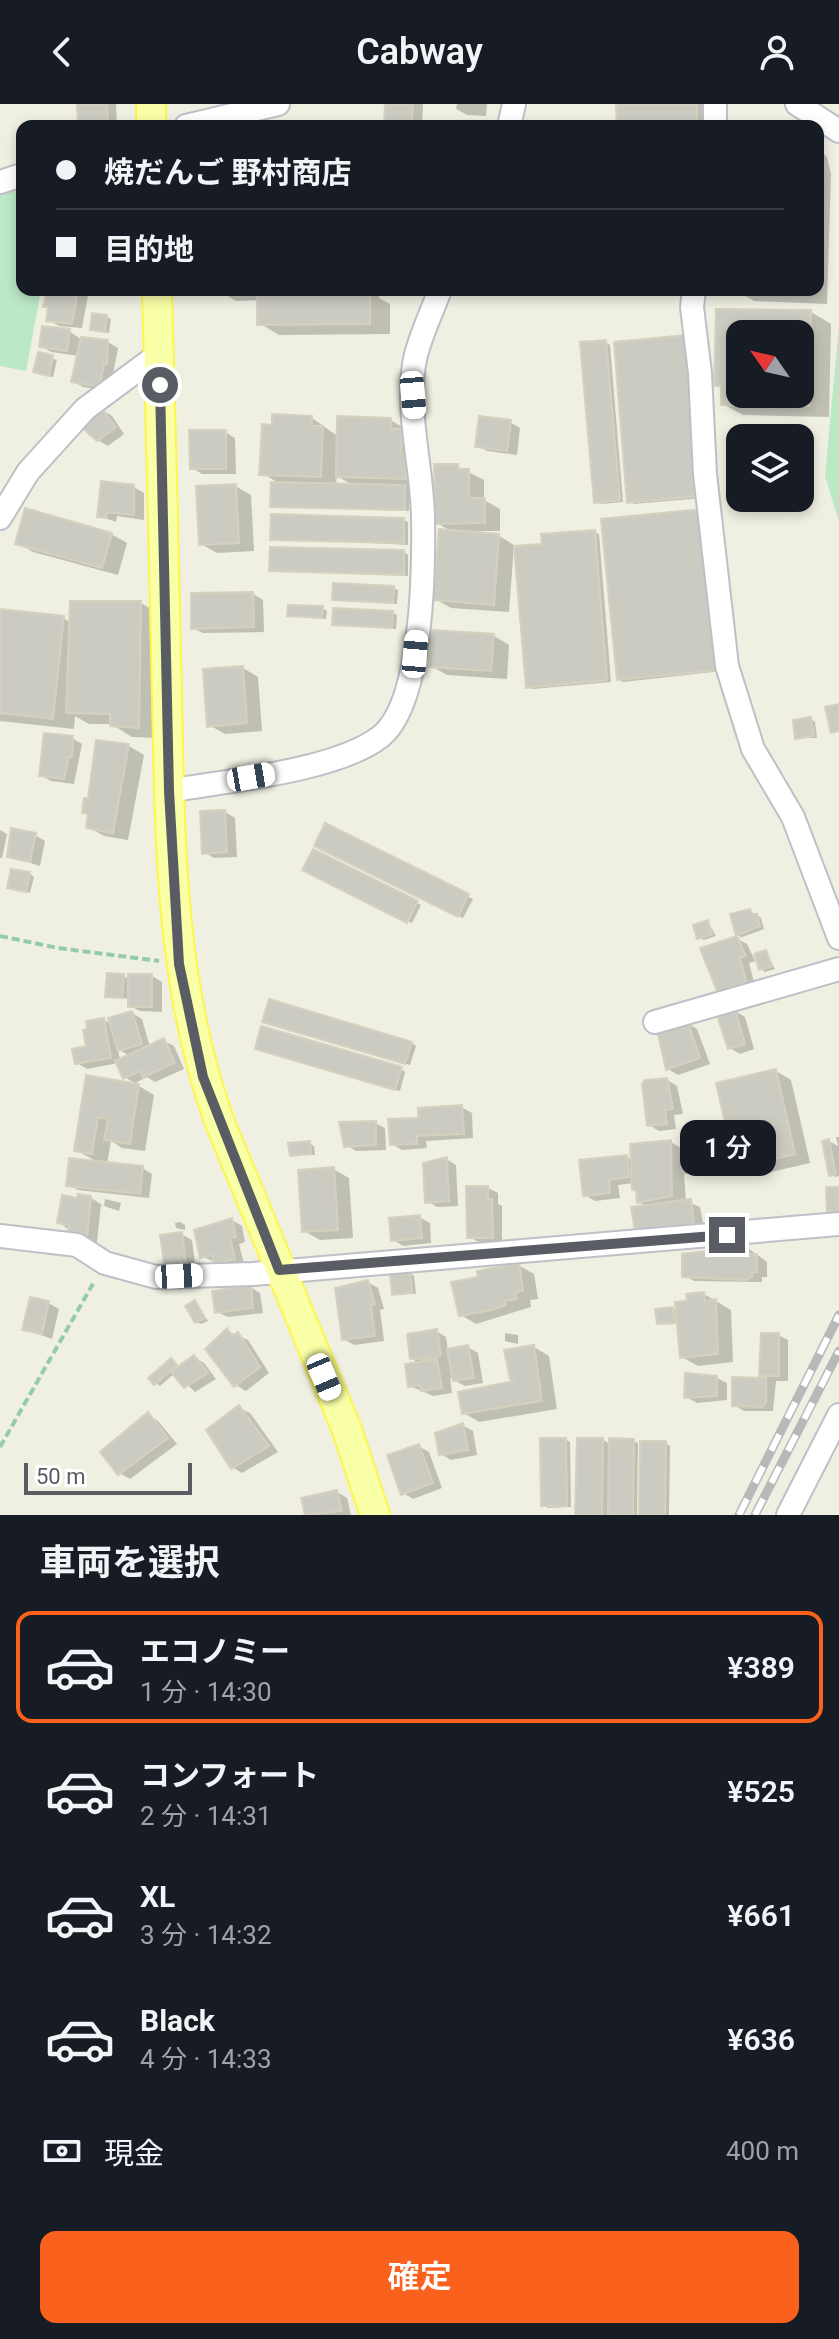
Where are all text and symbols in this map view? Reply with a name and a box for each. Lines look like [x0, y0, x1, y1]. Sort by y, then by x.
icon: back [40, 30, 84, 74]
icon: person [755, 30, 799, 74]
text: Cabway [356, 31, 483, 73]
text: 焼だんご 野村商店 [104, 155, 351, 190]
text: 目的地 [104, 232, 194, 267]
north arrow [726, 320, 814, 408]
map controls [726, 320, 814, 512]
route start [142, 367, 178, 403]
car [399, 370, 427, 420]
button: layers [726, 424, 814, 512]
car [401, 629, 429, 679]
car [225, 761, 277, 793]
callout: 1 分 [679, 1119, 775, 1175]
text: 1 分 [704, 1133, 752, 1163]
route end [709, 1217, 745, 1253]
car [154, 1263, 204, 1289]
car [304, 1350, 344, 1404]
scale bar [24, 1459, 192, 1495]
text: 50 m [36, 1464, 85, 1489]
text: 車両を選択 [40, 1542, 220, 1584]
icon: car [44, 1631, 116, 1703]
text: エコノミー [140, 1634, 290, 1669]
text: ¥389 [728, 1650, 795, 1685]
text: 1 分 · 14:30 [140, 1677, 272, 1707]
icon: car [44, 1755, 116, 1827]
text: コンフォート [140, 1758, 319, 1793]
text: ¥525 [728, 1774, 795, 1809]
text: 2 分 · 14:31 [140, 1801, 272, 1831]
icon: car [44, 1879, 116, 1951]
text: XL [140, 1879, 175, 1914]
text: ¥661 [728, 1898, 795, 1933]
text: 3 分 · 14:32 [140, 1920, 272, 1950]
icon: car [44, 2003, 116, 2075]
text: Black [140, 2003, 215, 2038]
text: ¥636 [728, 2022, 795, 2057]
text: 4 分 · 14:33 [140, 2044, 272, 2074]
icon: cash [40, 2129, 84, 2173]
text: 現金 [104, 2136, 164, 2171]
text: 400 m [726, 2136, 799, 2166]
button: 確定 [40, 2231, 799, 2323]

